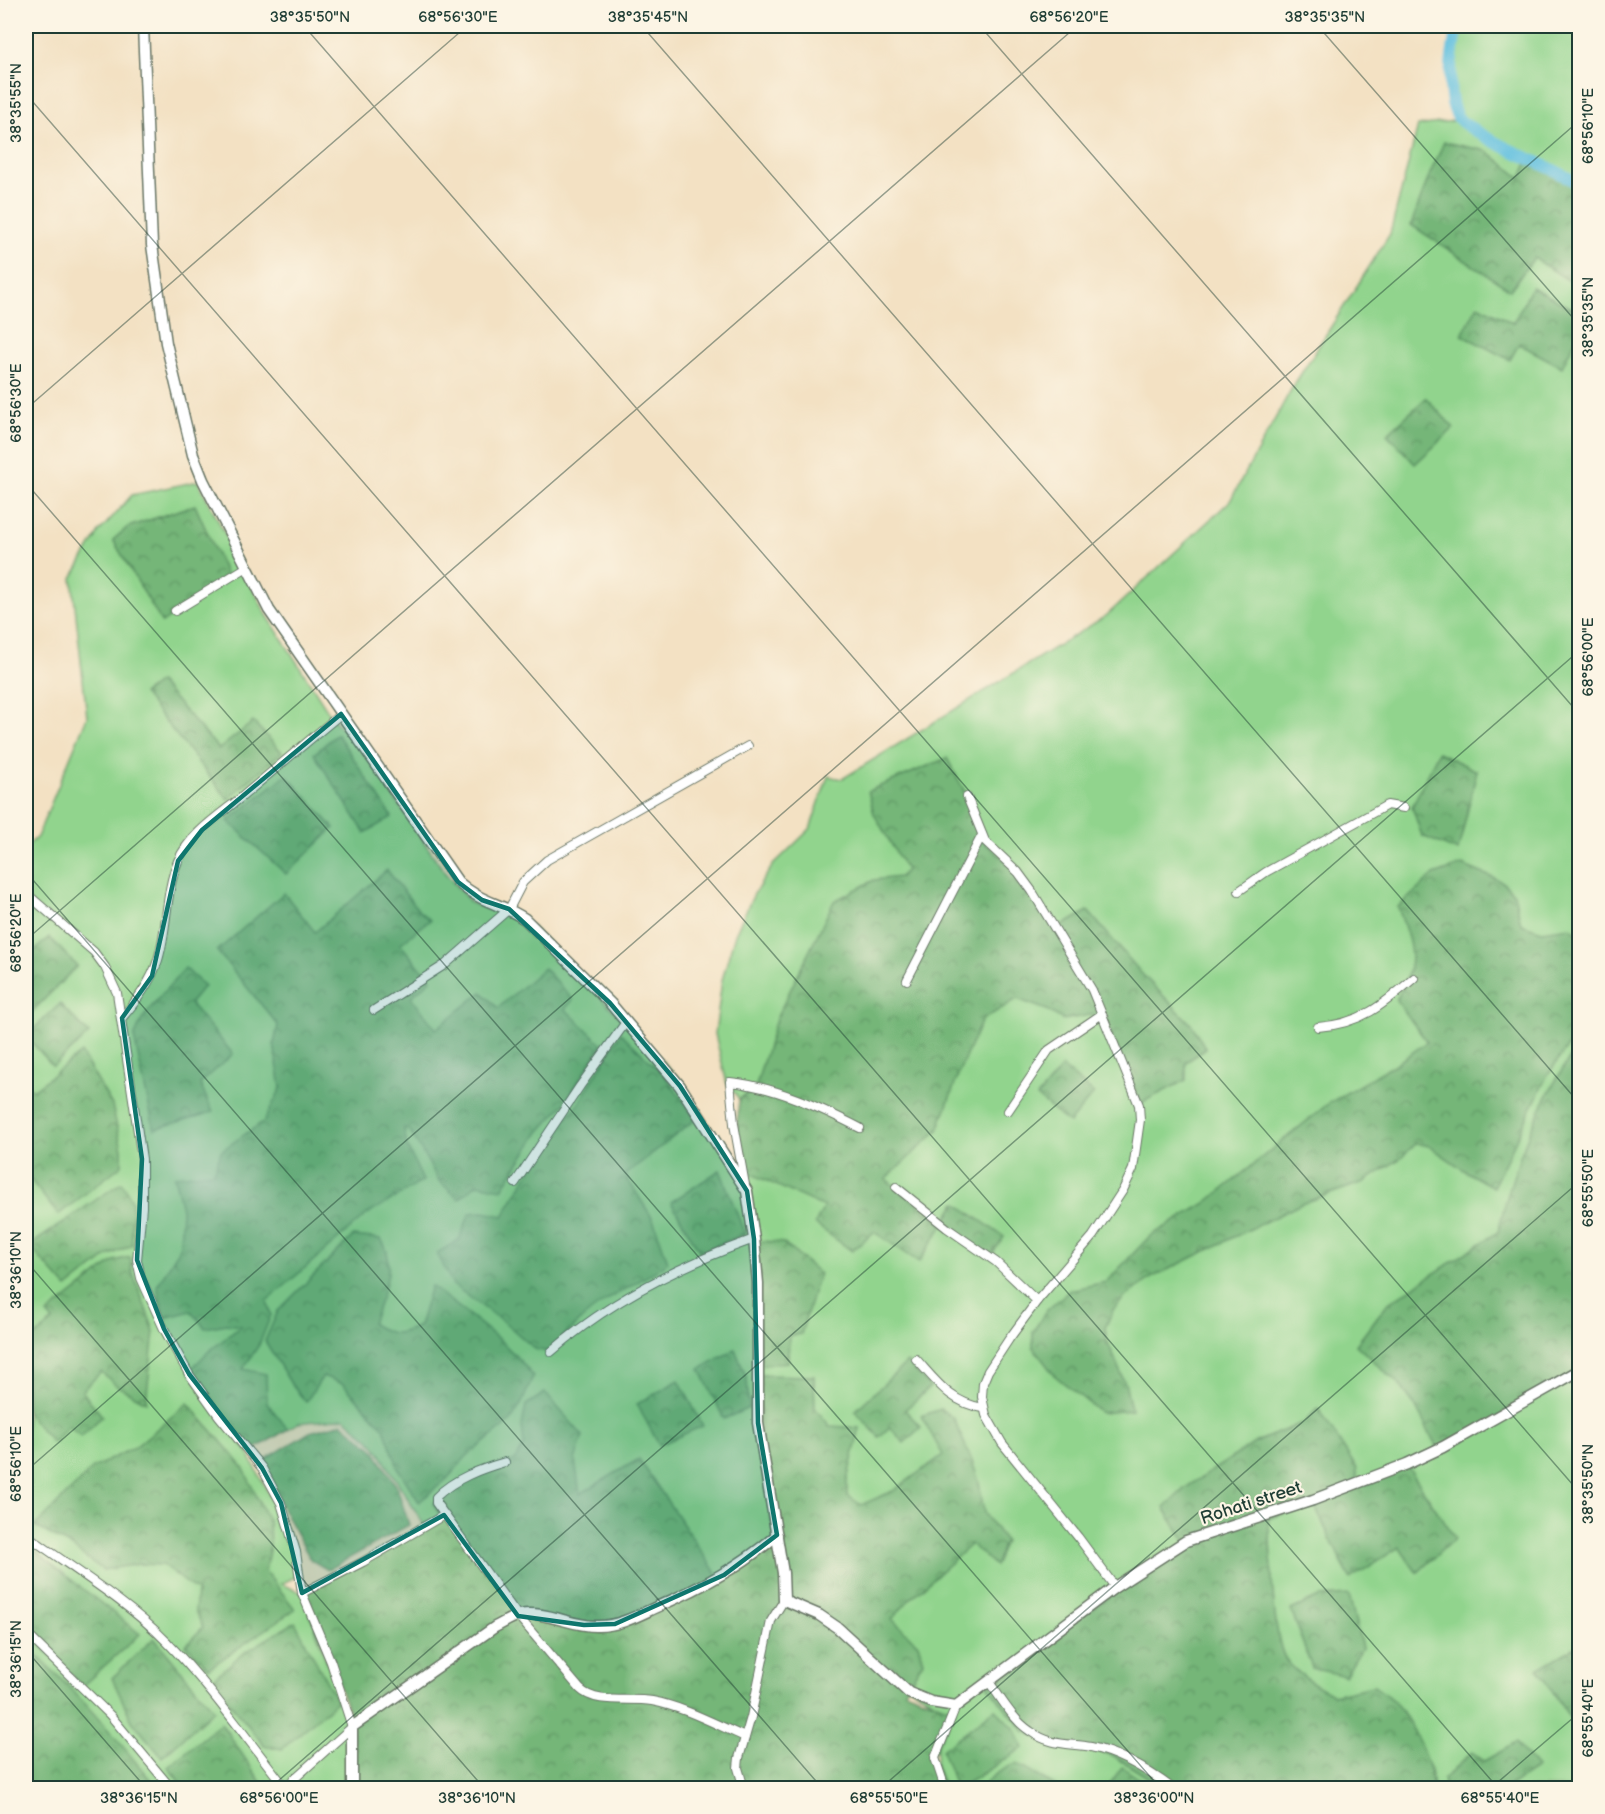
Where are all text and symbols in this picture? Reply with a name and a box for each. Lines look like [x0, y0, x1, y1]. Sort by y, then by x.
text: 38°35'50"N [270, 8, 350, 27]
text: 68°56'30"E [418, 8, 498, 27]
text: 38°35'45"N [608, 8, 688, 27]
text: 68°56'20"E [1029, 8, 1109, 27]
text: 38°35'35"N [1285, 8, 1365, 27]
text: 38°35'55"N [7, 63, 26, 143]
text: 68°56'10"E [1579, 88, 1598, 164]
text: 38°35'35"N [1579, 277, 1598, 357]
text: 68°56'30"E [7, 363, 26, 443]
text: 68°56'00"E [1579, 617, 1598, 697]
text: 68°56'20"E [7, 893, 26, 973]
text: 68°55'50"E [1579, 1149, 1598, 1227]
text: 38°36'10"N [7, 1231, 26, 1309]
text: 68°56'10"E [7, 1426, 26, 1502]
text: 38°35'50"N [1579, 1444, 1598, 1524]
street label: Rohati street [1198, 1477, 1305, 1529]
text: 38°36'15"N [7, 1620, 26, 1698]
text: 68°55'40"E [1579, 1678, 1598, 1757]
text: 38°36'15"N [100, 1789, 178, 1808]
text: 68°56'00"E [239, 1789, 319, 1808]
text: 38°36'10"N [438, 1789, 516, 1808]
text: 68°55'50"E [850, 1789, 928, 1808]
text: 38°36'00"N [1113, 1789, 1195, 1808]
text: 68°55'40"E [1461, 1789, 1540, 1808]

